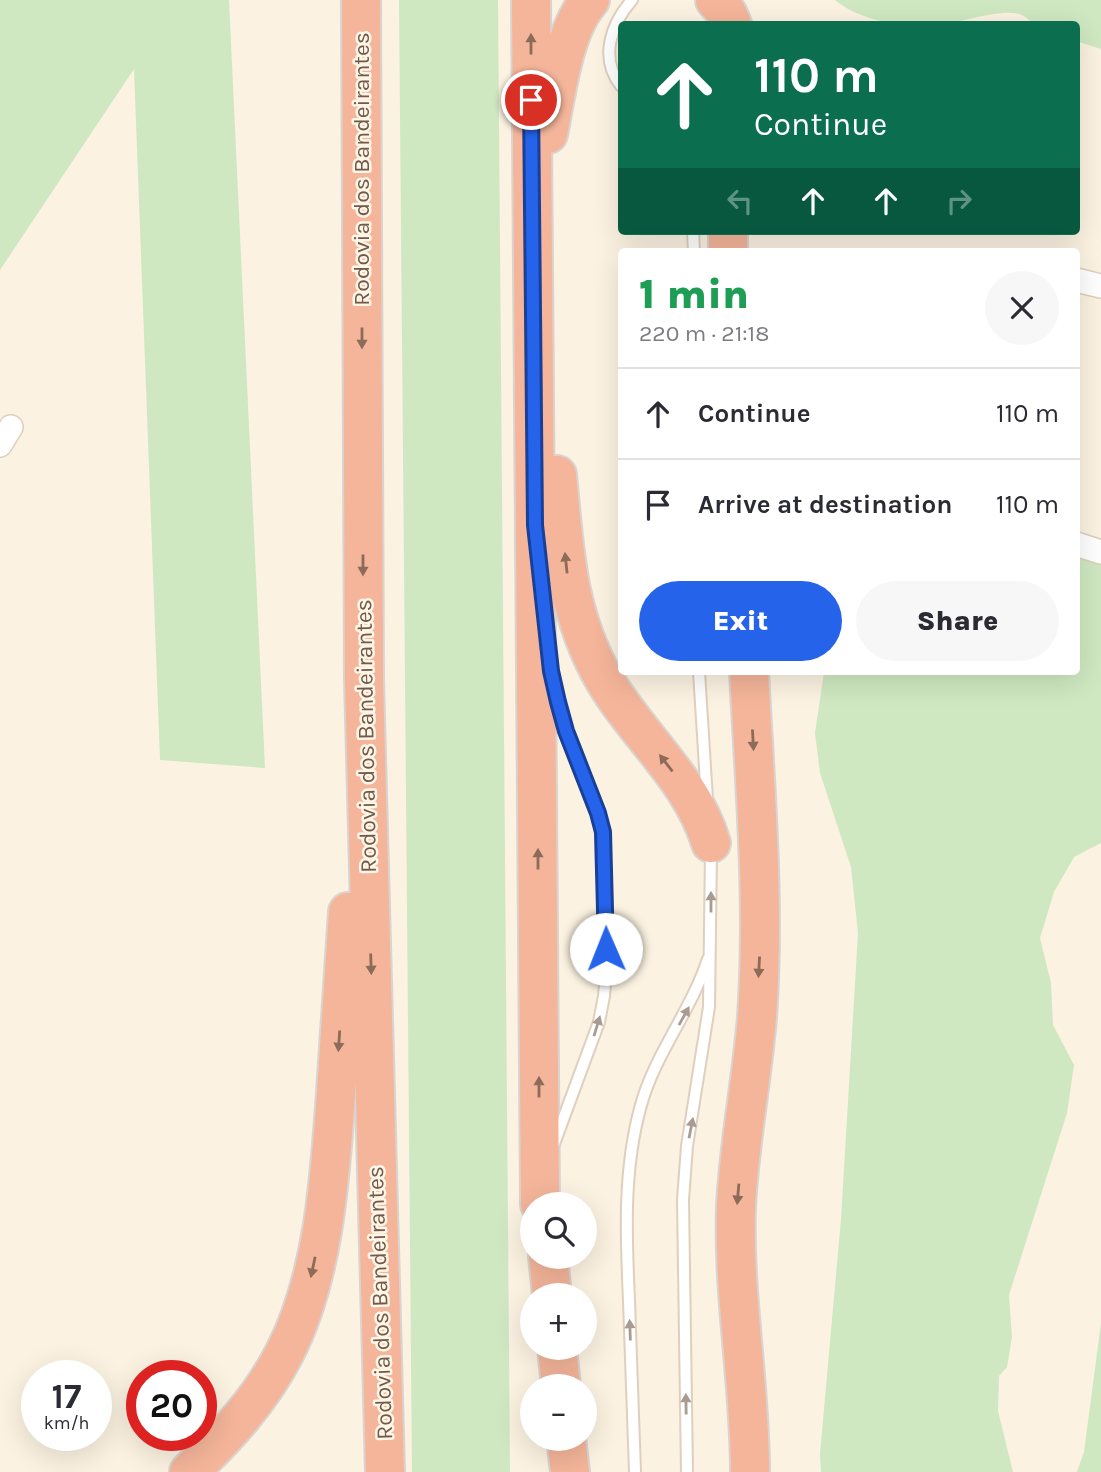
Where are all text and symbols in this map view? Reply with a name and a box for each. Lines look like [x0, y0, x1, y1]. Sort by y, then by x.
street label: Rodovia dos Bandeirantes [348, 32, 375, 306]
one-way arrow [525, 33, 537, 55]
text: 110 m [754, 47, 879, 104]
icon: ahead [639, 49, 730, 140]
pin [501, 70, 561, 130]
icon: arrive [512, 81, 550, 119]
text: Continue [754, 106, 887, 143]
icon: left [721, 182, 759, 220]
icon: ahead [794, 182, 832, 220]
icon: ahead [867, 182, 905, 220]
icon: right [940, 182, 978, 220]
text: 1 min [639, 269, 749, 319]
button: close [985, 271, 1059, 345]
text: 220 m · 21:18 [639, 320, 769, 347]
one-way arrow [356, 327, 368, 349]
icon: ahead [639, 395, 677, 433]
text: Continue [698, 398, 810, 429]
text: 110 m [996, 398, 1059, 429]
icon: arrive [639, 486, 677, 524]
text: Arrive at destination [698, 489, 952, 520]
text: 110 m [996, 489, 1059, 520]
one-way arrow [560, 552, 571, 574]
one-way arrow [357, 554, 369, 576]
button: Exit [639, 581, 842, 661]
button: Share [856, 581, 1059, 661]
street label: Rodovia dos Bandeirantes [350, 599, 382, 873]
one-way arrow [748, 729, 759, 751]
one-way arrow [658, 754, 673, 772]
one-way arrow [532, 848, 544, 870]
one-way arrow [705, 891, 717, 913]
position arrow [569, 912, 643, 986]
one-way arrow [366, 953, 377, 975]
one-way arrow [754, 957, 765, 979]
one-way arrow [678, 1007, 690, 1026]
one-way arrow [592, 1016, 603, 1037]
one-way arrow [333, 1030, 344, 1052]
one-way arrow [534, 1076, 545, 1098]
one-way arrow [685, 1117, 696, 1139]
street label: Rodovia dos Bandeirantes [362, 1166, 398, 1440]
one-way arrow [732, 1183, 743, 1205]
map controls [520, 1192, 597, 1451]
button: search [520, 1192, 597, 1269]
one-way arrow [308, 1256, 319, 1278]
button: + [520, 1283, 597, 1360]
one-way arrow [624, 1319, 635, 1341]
speed limit sign: 20 [126, 1360, 217, 1451]
button: − [520, 1374, 597, 1451]
text: 17 [52, 1376, 81, 1417]
one-way arrow [680, 1393, 692, 1415]
text: km/h [44, 1412, 89, 1434]

